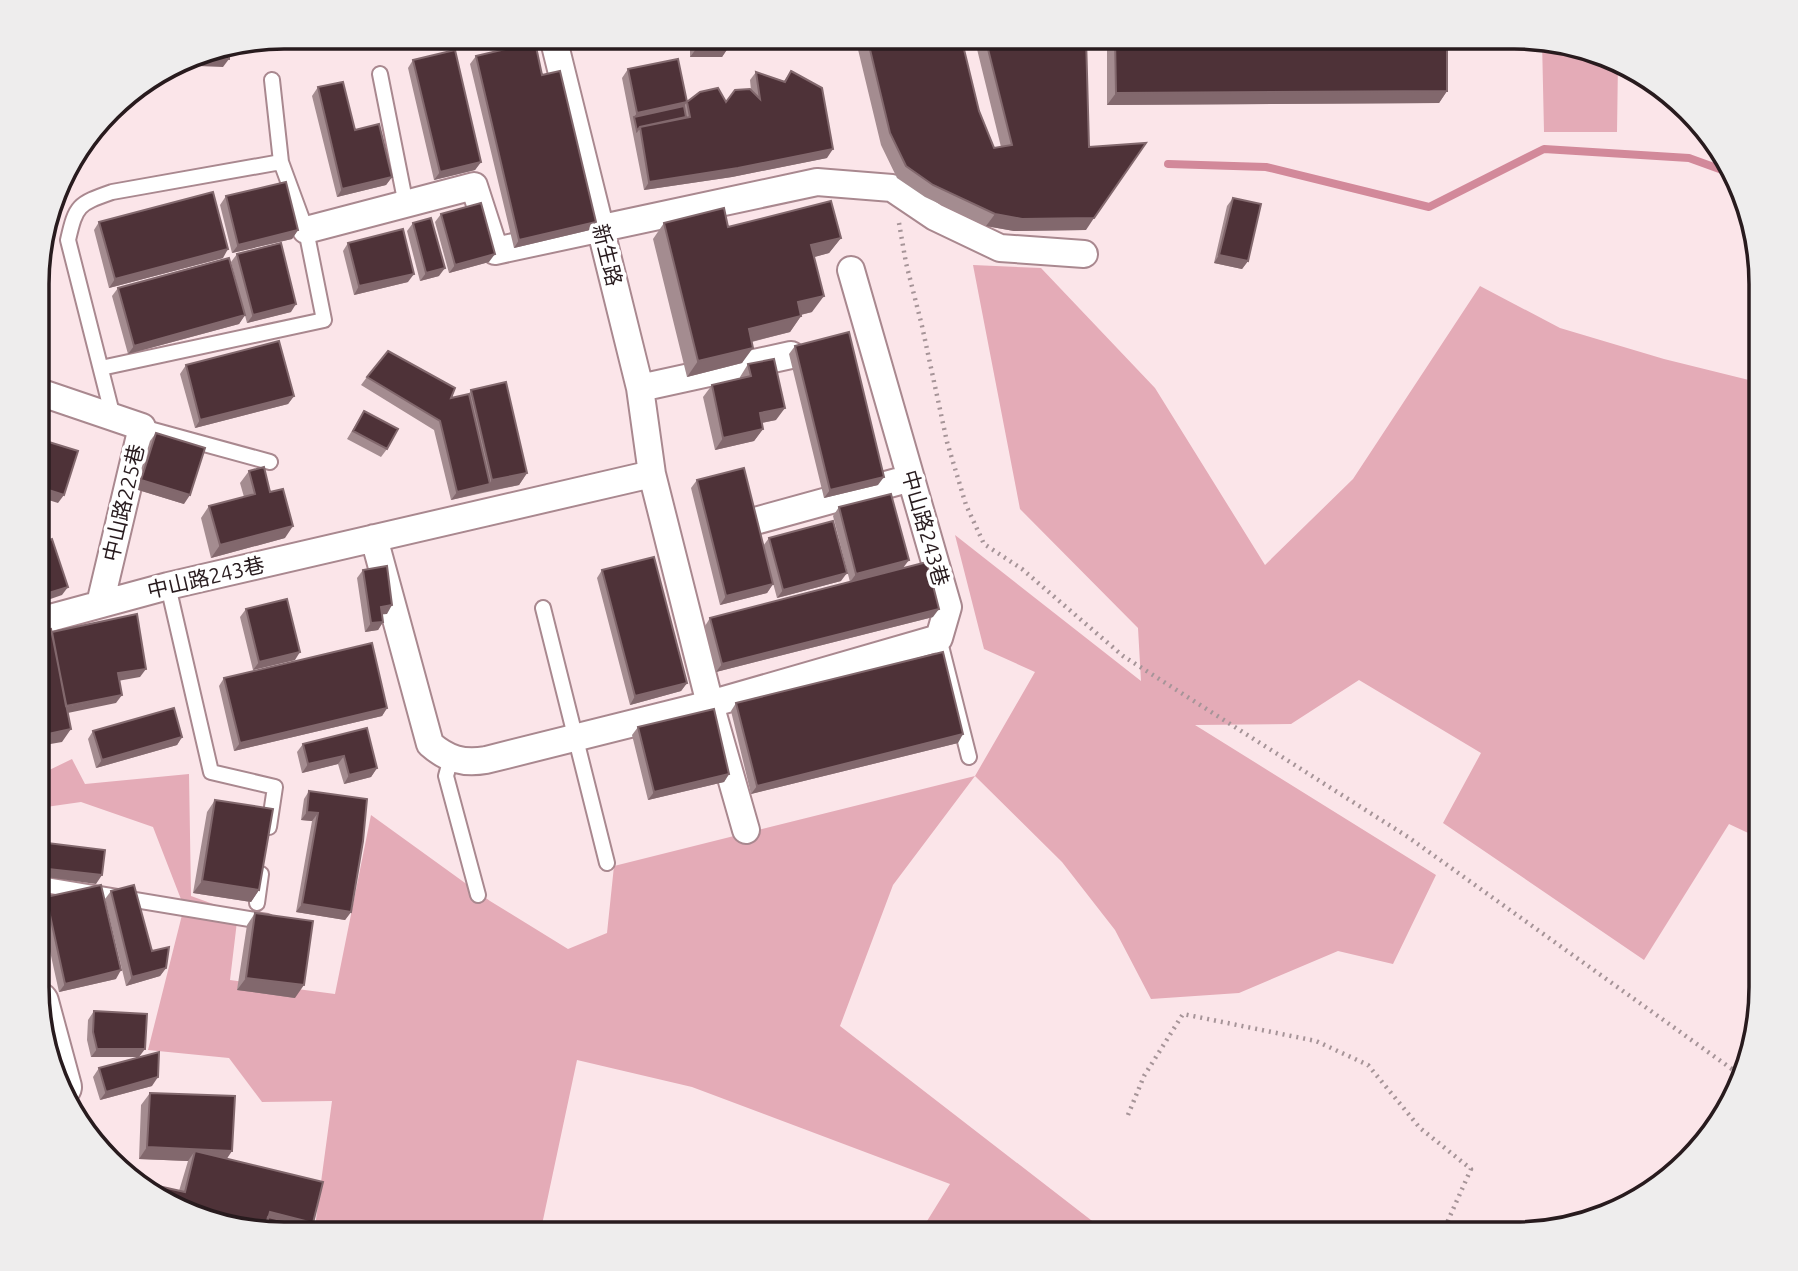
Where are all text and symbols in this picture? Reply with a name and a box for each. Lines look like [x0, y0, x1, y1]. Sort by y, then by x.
street label: 新生路 [589, 221, 627, 288]
street label: 中山路225巷 [98, 442, 148, 564]
street label: 中山路243巷 [898, 467, 954, 588]
street label: 中山路243巷 [145, 552, 267, 602]

